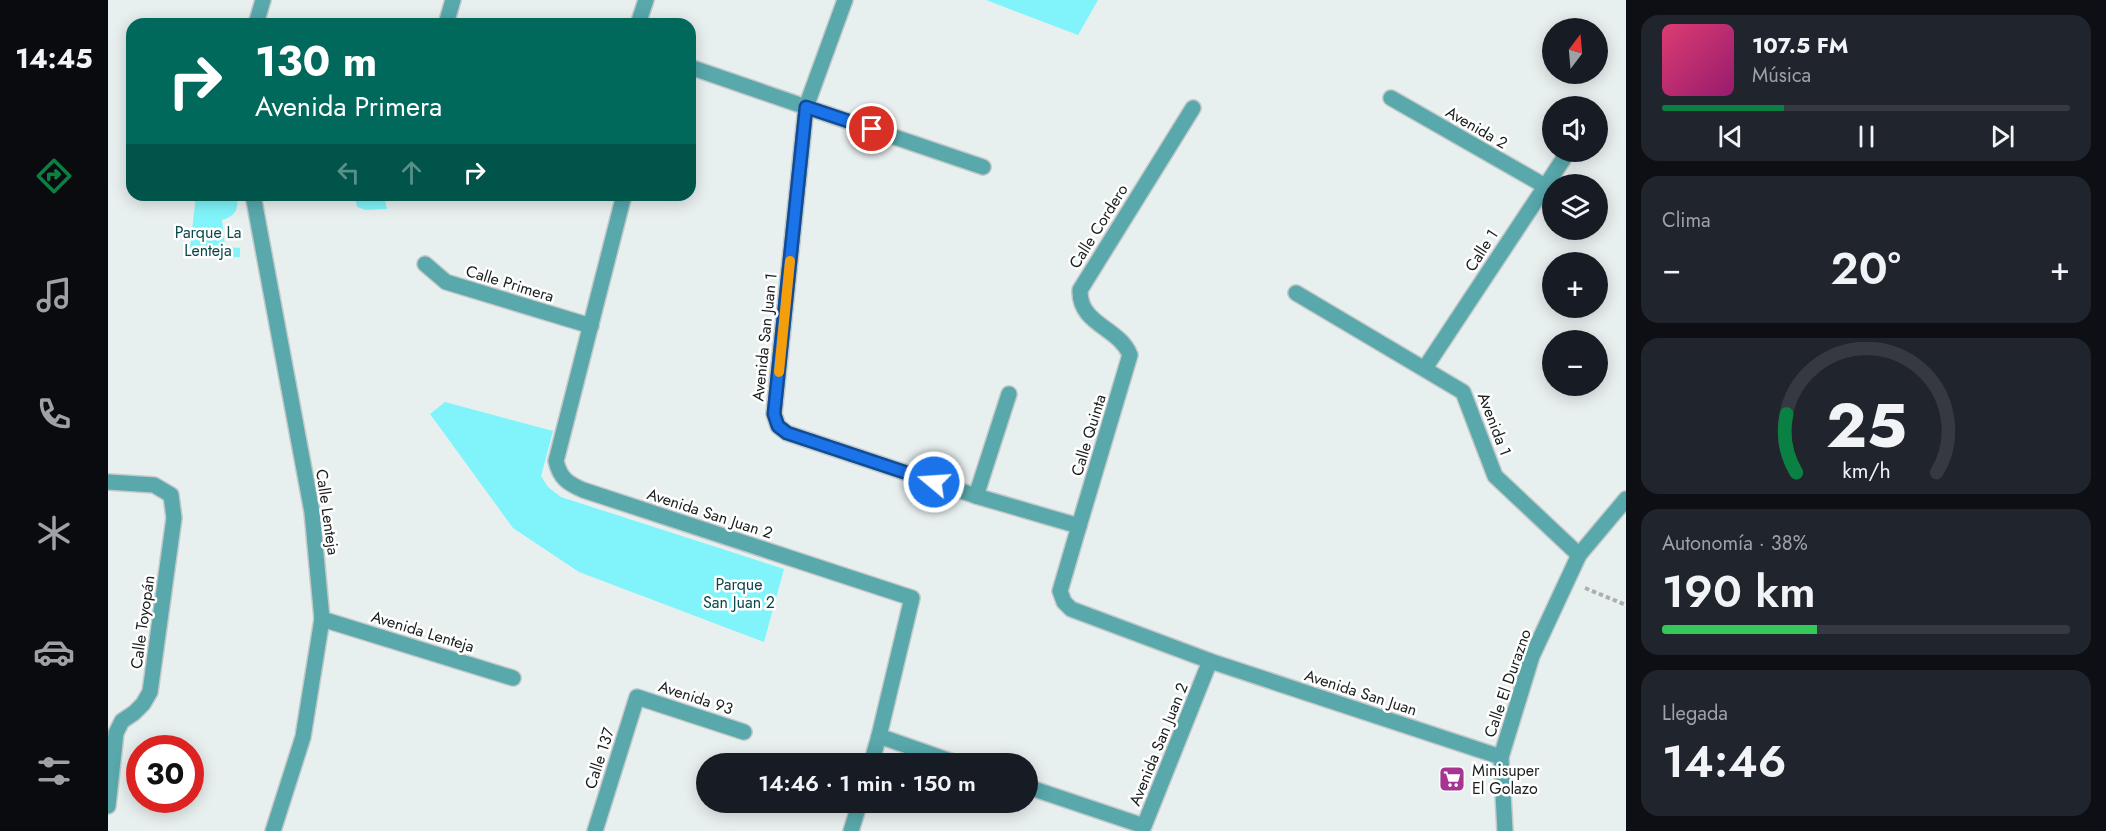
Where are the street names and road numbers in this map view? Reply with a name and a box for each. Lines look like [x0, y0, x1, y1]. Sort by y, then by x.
street label: Avenida 2 [1442, 100, 1512, 154]
street label: Calle Cordero [1063, 179, 1134, 273]
street label: Calle 1 [1459, 225, 1504, 276]
street label: Calle Primera [463, 259, 557, 308]
street label: Avenida San Juan 1 [746, 272, 783, 402]
street label: Avenida 1 [1472, 389, 1517, 459]
street label: Calle Quinta [1065, 392, 1112, 479]
street label: Calle Lenteja [310, 468, 345, 557]
street label: Avenida San Juan 2 [644, 482, 776, 545]
street label: Calle Toyopán [125, 574, 160, 670]
street label: Avenida Lenteja [369, 605, 477, 658]
street label: Calle El Durazno [1478, 626, 1537, 740]
street label: Avenida San Juan [1302, 663, 1420, 721]
street label: Avenida 93 [656, 675, 736, 720]
street label: Avenida San Juan 2 [1123, 679, 1194, 809]
street label: Calle 137 [579, 724, 620, 792]

